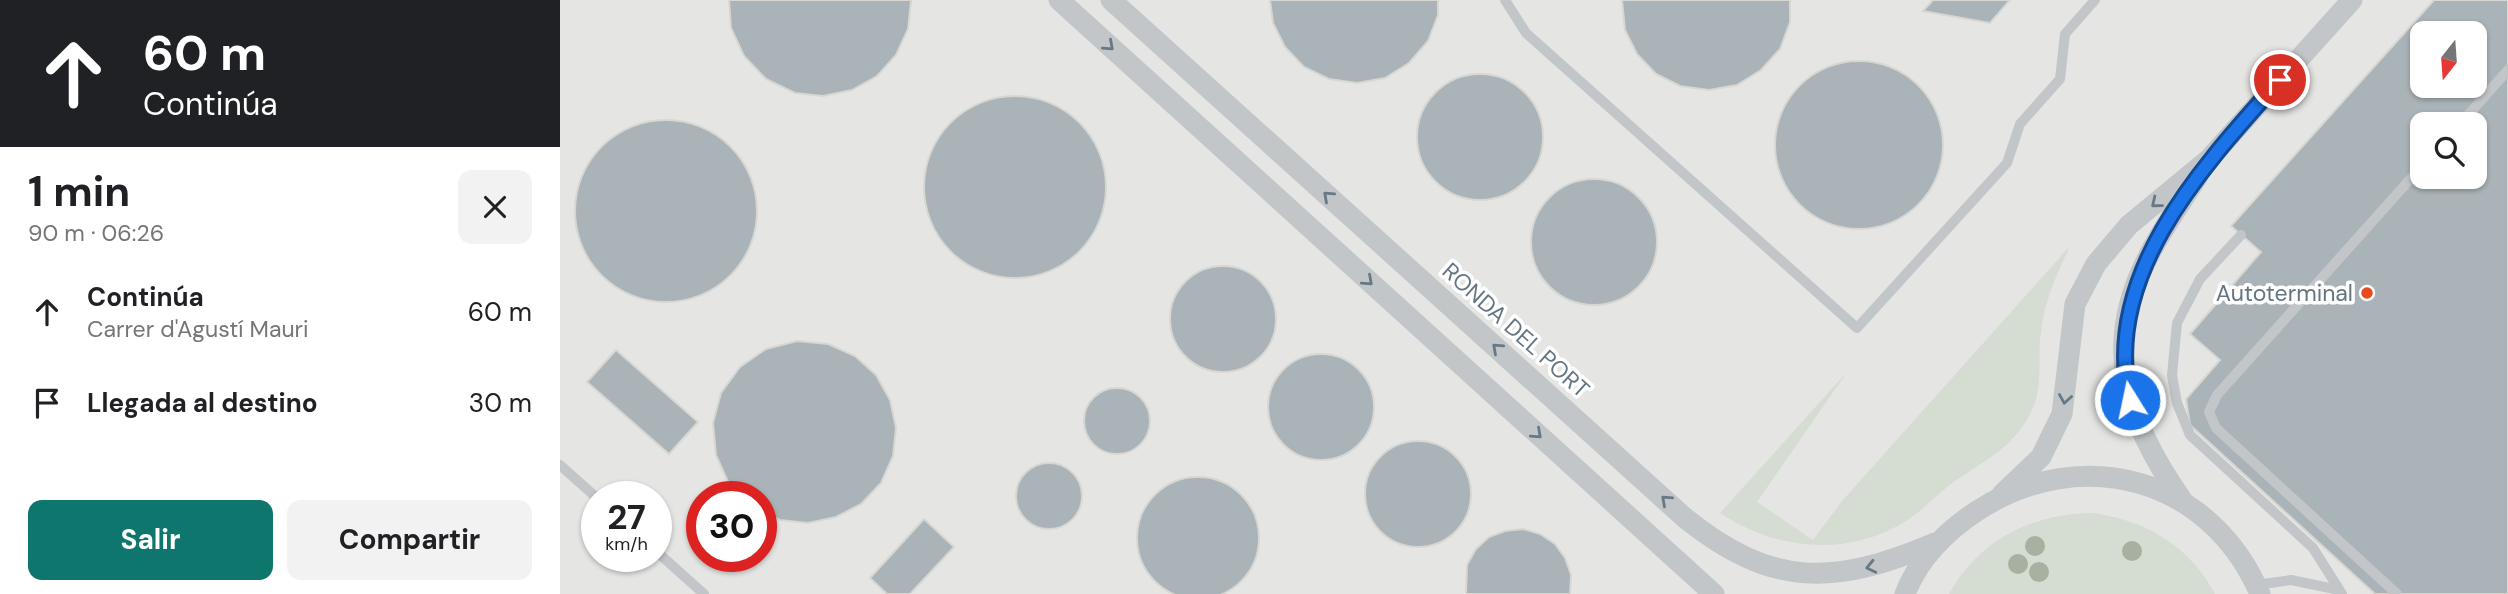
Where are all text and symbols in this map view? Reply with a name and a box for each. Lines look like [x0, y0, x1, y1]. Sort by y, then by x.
text: 60 m [143, 21, 266, 85]
north arrow [2410, 21, 2487, 98]
map controls [2410, 21, 2487, 189]
icon: ahead [28, 28, 119, 119]
one-way arrow [1101, 38, 1114, 50]
pin [2250, 50, 2310, 110]
icon: arrive [2261, 61, 2299, 99]
text: Continúa [143, 83, 278, 125]
button: search [2410, 112, 2487, 189]
text: 1 min [28, 164, 130, 219]
button: close [458, 170, 532, 244]
one-way arrow [1323, 191, 1336, 204]
one-way arrow [2152, 195, 2165, 207]
text: 90 m · 06:26 [28, 218, 164, 248]
street label: RONDA DEL PORT [1436, 256, 1596, 404]
one-way arrow [1360, 273, 1373, 285]
place label: Autoterminal [2216, 278, 2353, 308]
text: Continúa [87, 280, 204, 314]
marker: Autoterminal [2359, 285, 2375, 301]
icon: ahead [28, 293, 66, 331]
text: 60 m [468, 295, 532, 329]
text: Carrer d'Agustí Mauri [87, 314, 309, 344]
one-way arrow [1492, 344, 1505, 356]
position arrow [2093, 363, 2167, 437]
icon: arrive [28, 384, 66, 422]
text: Llegada al destino [87, 386, 318, 420]
text: 30 m [469, 386, 532, 420]
one-way arrow [2057, 393, 2072, 405]
one-way arrow [1529, 426, 1542, 438]
speed limit sign: 30 [686, 481, 777, 572]
text: 27 [607, 494, 646, 540]
one-way arrow [1661, 496, 1674, 509]
button: Salir [28, 500, 273, 580]
button: Compartir [287, 500, 532, 580]
text: km/h [605, 532, 648, 556]
one-way arrow [1865, 559, 1877, 573]

